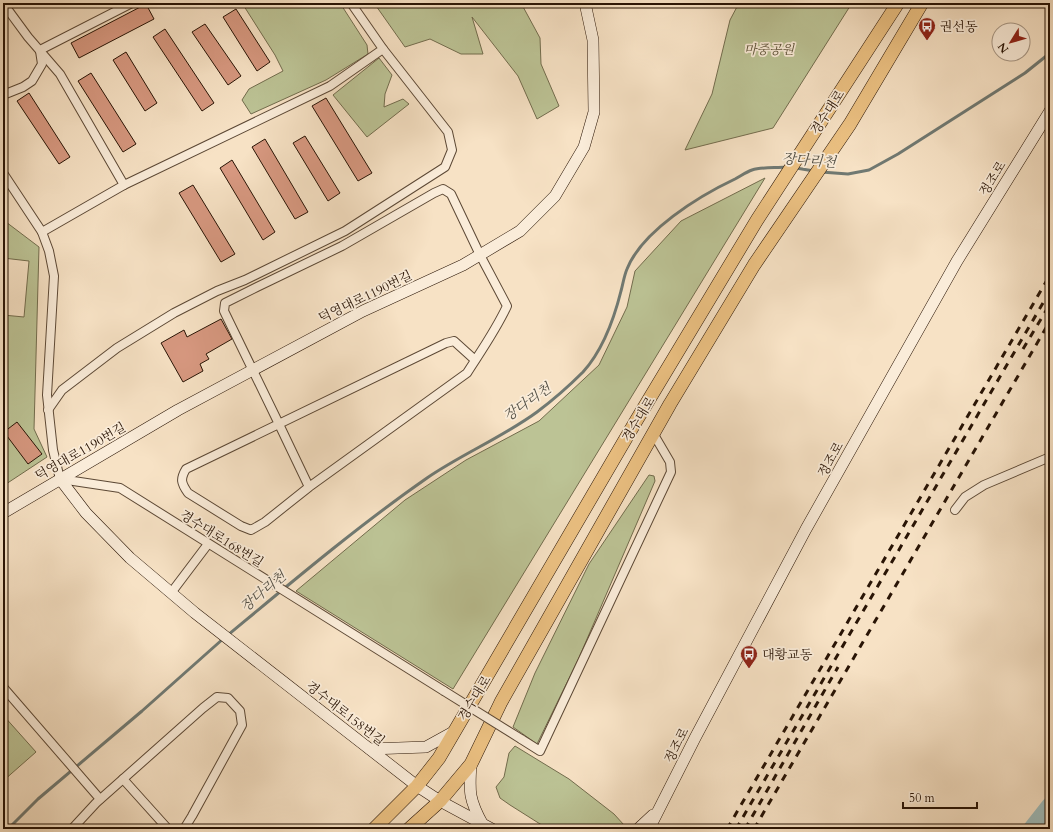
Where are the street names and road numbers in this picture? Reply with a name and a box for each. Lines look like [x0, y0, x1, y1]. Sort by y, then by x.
street label: 경수대로 [807, 86, 849, 139]
street label: 정조로 [975, 157, 1011, 199]
street label: 덕영대로1190번길 [316, 266, 415, 327]
street label: 경수대로 [618, 393, 660, 446]
street label: 덕영대로1190번길 [32, 419, 129, 485]
street label: 정조로 [814, 438, 848, 480]
street label: 경수대로168번길 [176, 506, 267, 572]
street label: 경수대로 [454, 672, 496, 725]
street label: 경수대로158번길 [302, 677, 388, 750]
street label: 정조로 [660, 724, 694, 766]

